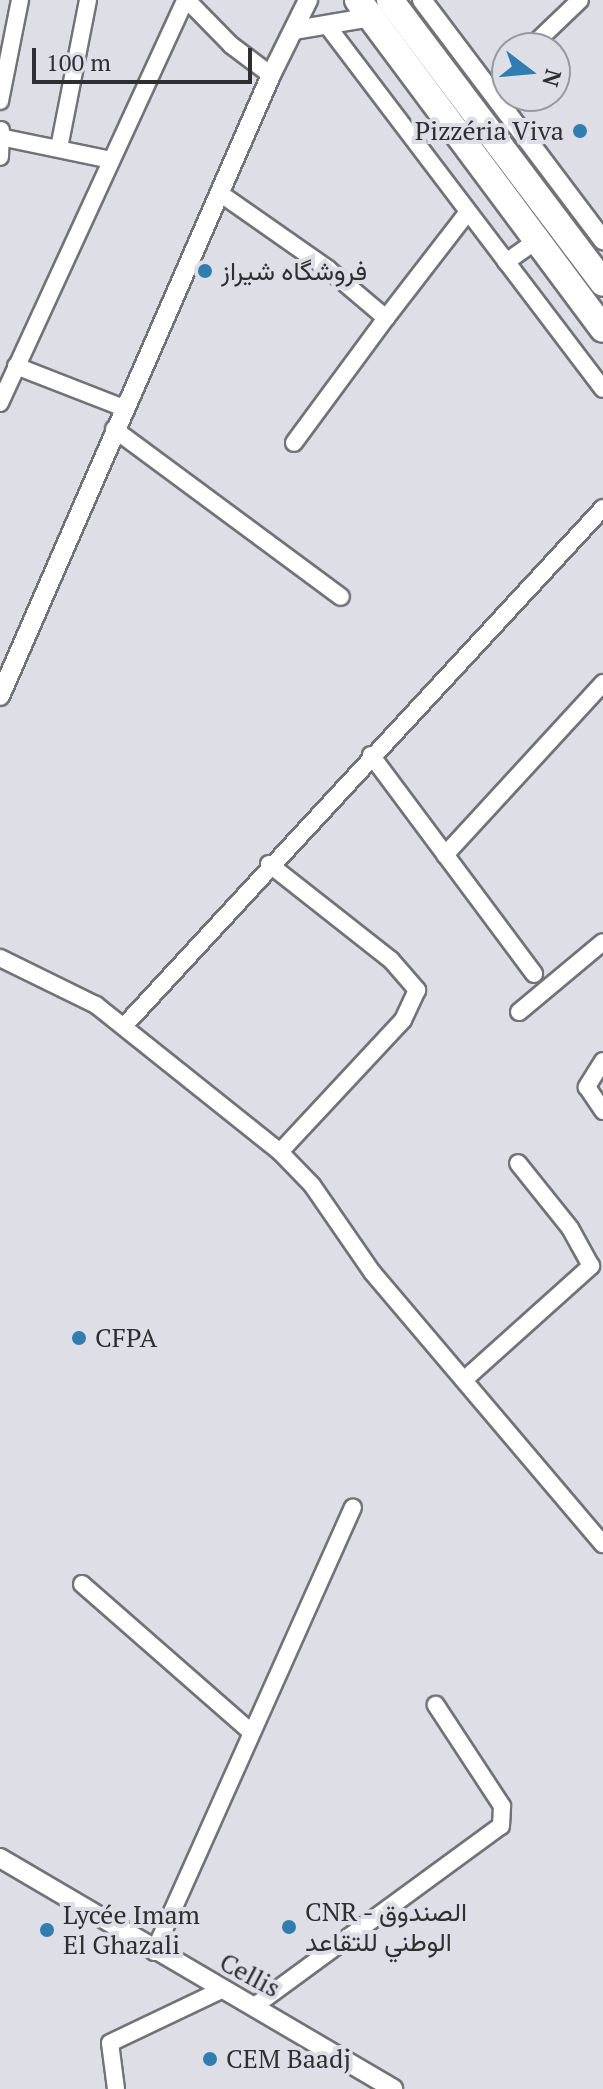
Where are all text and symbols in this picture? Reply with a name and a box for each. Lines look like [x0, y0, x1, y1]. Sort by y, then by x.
scale bar [36, 32, 256, 82]
north arrow [491, 32, 571, 112]
text: 100 m [46, 46, 111, 78]
text: N [536, 66, 569, 90]
place label: Pizzéria Viva [414, 115, 564, 147]
marker: Pizzéria Viva [571, 122, 589, 140]
place label: فروشگاه شيراز [221, 255, 367, 287]
marker: فروشگاه شيراز [196, 262, 214, 280]
place label: CFPA [95, 1322, 157, 1354]
marker: CFPA [70, 1329, 88, 1347]
place label: CNR - الصندوق الوطني للتقاعد [305, 1896, 469, 1958]
place label: Lycée Imam El Ghazali [63, 1899, 200, 1960]
marker: CNR - الصندوق الوطني للتقاعد [280, 1918, 298, 1936]
marker: Lycée Imam El Ghazali [38, 1921, 56, 1939]
street label: Cellis [214, 1946, 286, 2004]
place label: CEM Baadj [226, 2043, 351, 2075]
marker: CEM Baadj [201, 2050, 219, 2068]

